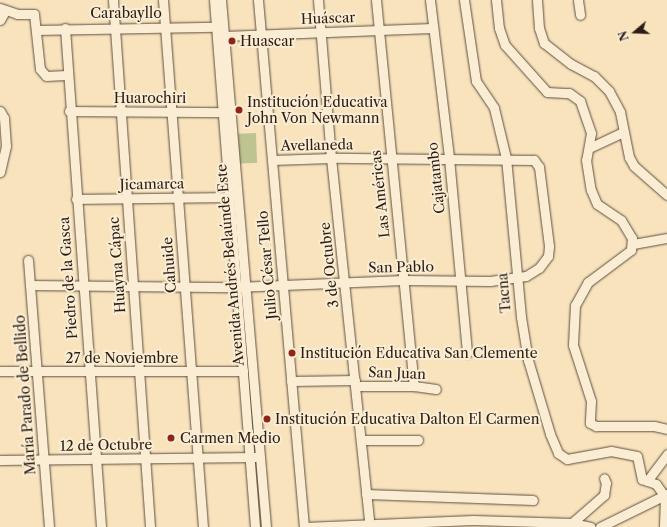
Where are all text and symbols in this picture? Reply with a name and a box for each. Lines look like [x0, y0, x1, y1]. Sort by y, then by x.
street label: Carabayllo [90, 5, 162, 21]
street label: Huáscar [300, 9, 356, 27]
north arrow [615, 12, 655, 52]
text: N [615, 29, 632, 43]
place label: Huascar [240, 33, 295, 49]
marker: Huascar [227, 36, 237, 46]
street label: Huarochiri [114, 90, 186, 106]
place label: Institución Educativa John Von Newmann [247, 94, 388, 126]
marker: Institución Educativa John Von Newmann [234, 105, 244, 115]
street label: Avellaneda [280, 136, 354, 154]
street label: Cajatambo [424, 141, 448, 215]
street label: Las Américas [367, 149, 393, 239]
street label: Avenida Andrés Belaúnde Este [213, 163, 247, 367]
street label: Jicamarca [119, 175, 185, 193]
street label: Julio César Tello [254, 210, 280, 320]
street label: Piedro de la Gasca [55, 216, 81, 340]
street label: Huayna Cápac [105, 216, 129, 314]
street label: 3 de Octubre [316, 221, 342, 309]
street label: Cahuide [159, 236, 179, 294]
street label: San Pablo [368, 258, 434, 276]
street label: Tacna [494, 272, 514, 314]
street label: María Parado de Bellido [11, 314, 39, 476]
place label: Institución Educativa San Clemente [300, 345, 538, 361]
marker: Institución Educativa San Clemente [287, 348, 297, 358]
street label: 27 de Noviembre [66, 350, 178, 366]
street label: San Juan [368, 364, 426, 382]
place label: Institución Educativa Dalton El Carmen [275, 411, 540, 427]
marker: Institución Educativa Dalton El Carmen [262, 414, 272, 424]
place label: Carmen Medio [180, 430, 280, 446]
marker: Carmen Medio [165, 432, 177, 444]
street label: 12 de Octubre [60, 436, 152, 454]

